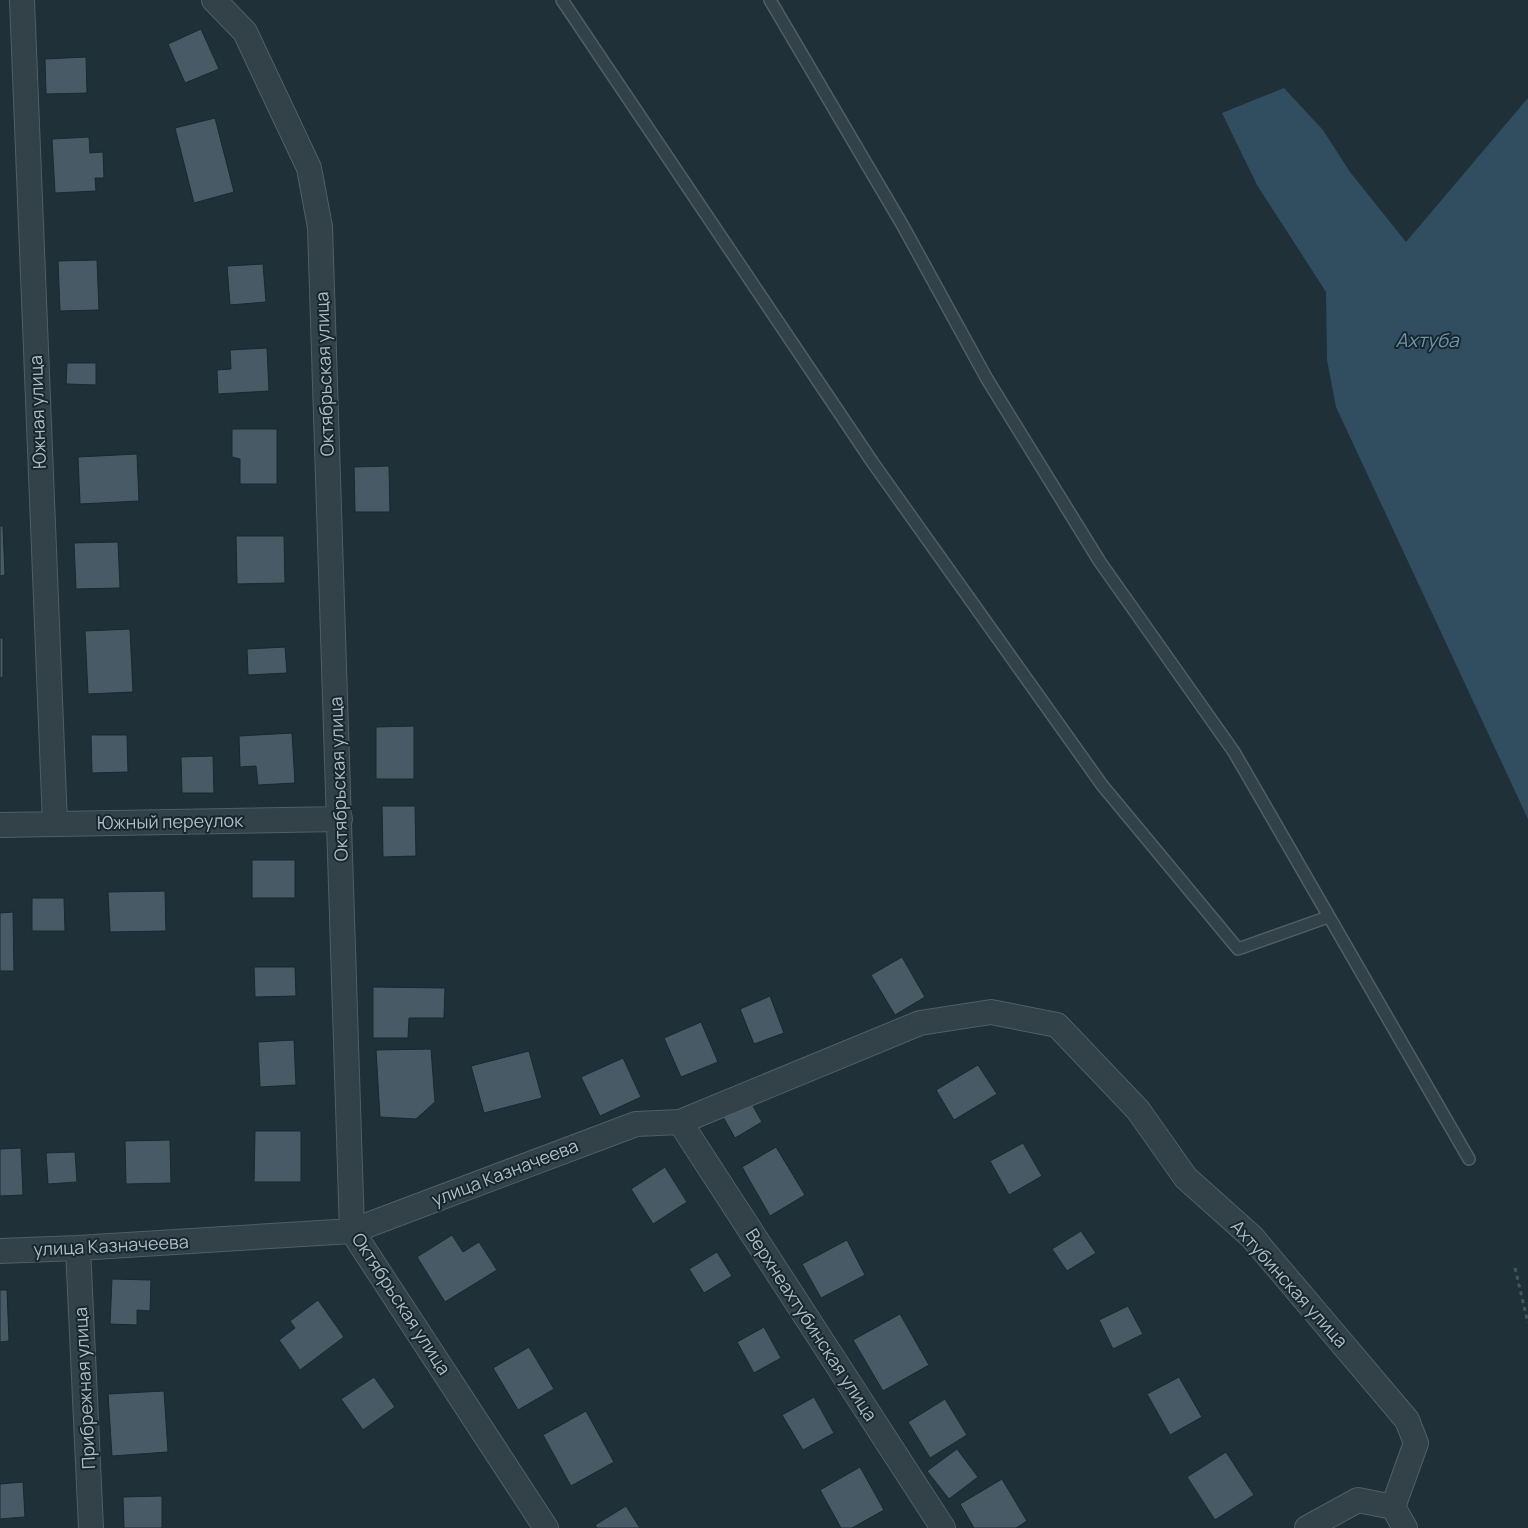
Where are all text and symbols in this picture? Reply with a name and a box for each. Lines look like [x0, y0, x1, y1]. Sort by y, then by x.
street label: Октябрьская улица [309, 291, 339, 457]
water label: Ахтуба [1395, 327, 1460, 353]
street label: Южная улица [23, 355, 51, 469]
street label: Октябрьская улица [323, 696, 353, 862]
street label: Южный переулок [97, 808, 244, 834]
street label: улица Казначеева [428, 1133, 581, 1211]
street label: Ахтубинская улица [1226, 1214, 1354, 1352]
street label: Верхнеахтубинская улица [741, 1224, 883, 1425]
street label: Октябрьская улица [347, 1228, 457, 1379]
street label: улица Казначеева [33, 1229, 189, 1261]
street label: Прибрежная улица [68, 1306, 100, 1470]

